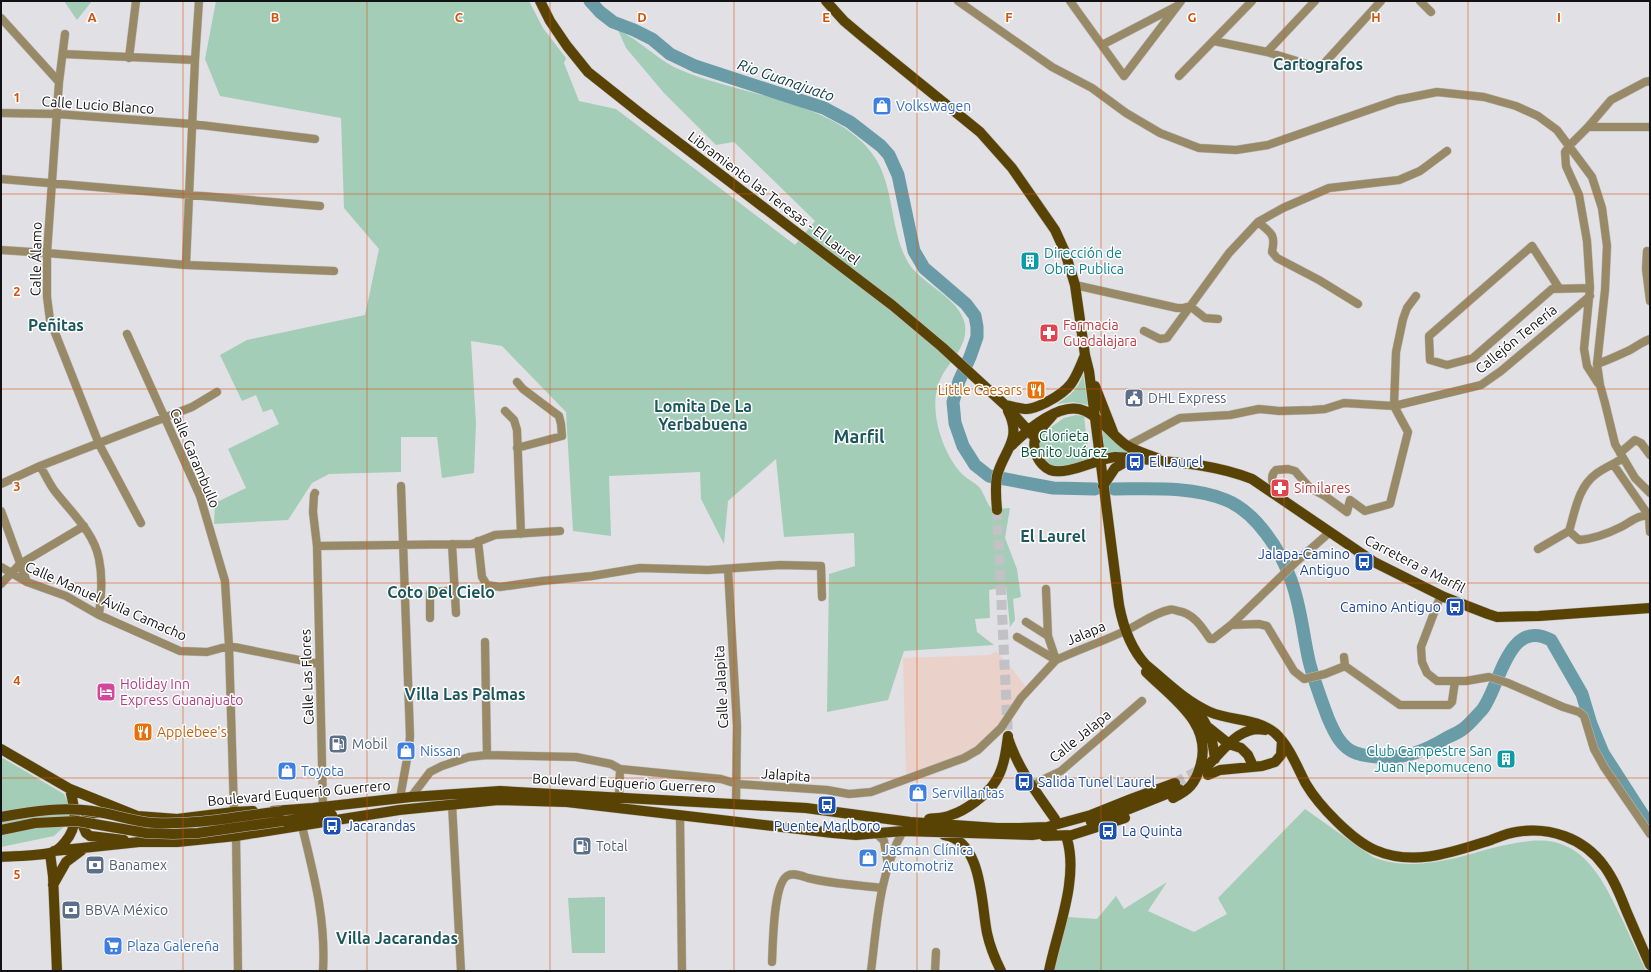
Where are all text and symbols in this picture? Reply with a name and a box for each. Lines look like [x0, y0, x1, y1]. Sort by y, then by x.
text: A [87, 10, 97, 24]
text: B [271, 10, 280, 24]
text: C [455, 10, 464, 24]
text: D [637, 10, 647, 24]
text: E [822, 10, 830, 24]
text: F [1005, 10, 1013, 24]
text: G [1188, 10, 1197, 24]
text: H [1371, 10, 1381, 24]
text: I [1557, 10, 1561, 24]
district label: Cartografos [1273, 55, 1363, 73]
water label: Rio Guanajuato [736, 56, 836, 104]
text: 1 [13, 90, 21, 104]
street label: Calle Lucio Blanco [41, 93, 155, 117]
shop icon: Volkswagen [871, 95, 893, 117]
place label: Volkswagen [896, 98, 971, 114]
street label: Libramiento las Teresas - El Laurel [685, 128, 863, 268]
street label: Calle Álamo [26, 222, 45, 296]
place label: Dirección de Obra Publica [1044, 245, 1124, 277]
building icon: Dirección de Obra Publica [1019, 250, 1041, 272]
text: 2 [13, 284, 21, 298]
street label: Callejón Tenería [1472, 301, 1560, 377]
district label: Peñitas [28, 316, 84, 334]
place label: Farmacia Guadalajara [1063, 317, 1137, 349]
pharmacy icon: Farmacia Guadalajara [1038, 322, 1060, 344]
restaurant icon: Little Caesars [1025, 379, 1047, 401]
place label: Little Caesars [938, 382, 1022, 398]
public building icon: DHL Express [1123, 387, 1145, 409]
place label: DHL Express [1148, 390, 1226, 406]
district label: Lomita De La Yerbabuena [654, 397, 752, 433]
street label: Calle Garambullo [167, 406, 223, 510]
district label: Marfil [833, 426, 885, 446]
park label: Glorieta Benito Juárez [1021, 428, 1107, 460]
bus stop icon: El Laurel [1124, 451, 1146, 473]
place label: El Laurel [1149, 454, 1203, 470]
pharmacy icon: Similares [1269, 477, 1291, 499]
text: 3 [13, 479, 21, 493]
place label: Similares [1294, 480, 1350, 496]
district label: El Laurel [1020, 527, 1086, 545]
street label: Carretera a Marfil [1362, 532, 1468, 596]
place label: Jalapa-Camino Antiguo [1258, 546, 1350, 578]
bus stop icon: Jalapa-Camino Antiguo [1353, 551, 1375, 573]
street label: Calle Manuel Ávila Camacho [23, 557, 190, 644]
district label: Coto Del Cielo [387, 583, 495, 601]
bus stop icon: Camino Antiguo [1444, 596, 1466, 618]
place label: Camino Antiguo [1340, 599, 1441, 615]
street label: Jalapa [1064, 618, 1108, 648]
street label: Calle Las Flores [297, 629, 317, 725]
street label: Calle Jalapita [711, 645, 731, 729]
text: 4 [13, 673, 21, 687]
place label: Holiday Inn Express Guanajuato [120, 676, 244, 708]
hotel icon: Holiday Inn Express Guanajuato [95, 681, 117, 703]
district label: Villa Las Palmas [405, 685, 525, 703]
street label: Calle Jalapa [1046, 706, 1114, 766]
restaurant icon: Applebee's [132, 721, 154, 743]
place label: Applebee's [157, 724, 227, 740]
fuel station icon: Mobil [327, 733, 349, 755]
place label: Mobil [352, 736, 388, 752]
shop icon: Nissan [395, 740, 417, 762]
place label: Nissan [420, 743, 461, 759]
place label: Club Campestre San Juan Nepomuceno [1366, 743, 1492, 775]
building icon: Club Campestre San Juan Nepomuceno [1495, 748, 1517, 770]
shop icon: Toyota [276, 760, 298, 782]
place label: Toyota [301, 763, 344, 779]
street label: Jalapita [761, 765, 811, 785]
street label: Boulevard Euquerio Guerrero [532, 770, 716, 796]
bus stop icon: Salida Tunel Laurel [1013, 771, 1035, 793]
place label: Salida Tunel Laurel [1038, 774, 1156, 790]
street label: Boulevard Euquerio Guerrero [207, 777, 391, 809]
shop icon: Servillantas [907, 782, 929, 804]
place label: Servillantas [932, 785, 1004, 801]
bus stop icon: Puente Marlboro [816, 794, 838, 816]
bus stop icon: Jacarandas [321, 815, 343, 837]
place label: Jacarandas [346, 818, 416, 834]
place label: Puente Marlboro [774, 818, 880, 834]
bus stop icon: La Quinta [1097, 820, 1119, 842]
place label: La Quinta [1122, 823, 1182, 839]
fuel station icon: Total [571, 835, 593, 857]
place label: Total [596, 838, 628, 854]
place label: Jasman Clínica Automotriz [882, 842, 973, 874]
shop icon: Jasman Clínica Automotriz [857, 847, 879, 869]
bank icon: Banamex [84, 854, 106, 876]
place label: Banamex [109, 857, 167, 873]
text: 5 [13, 867, 21, 881]
bank icon: BBVA México [60, 899, 82, 921]
place label: BBVA México [85, 902, 168, 918]
district label: Villa Jacarandas [336, 929, 458, 947]
supermarket icon: Plaza Galereña [102, 935, 124, 957]
place label: Plaza Galereña [127, 938, 219, 954]

